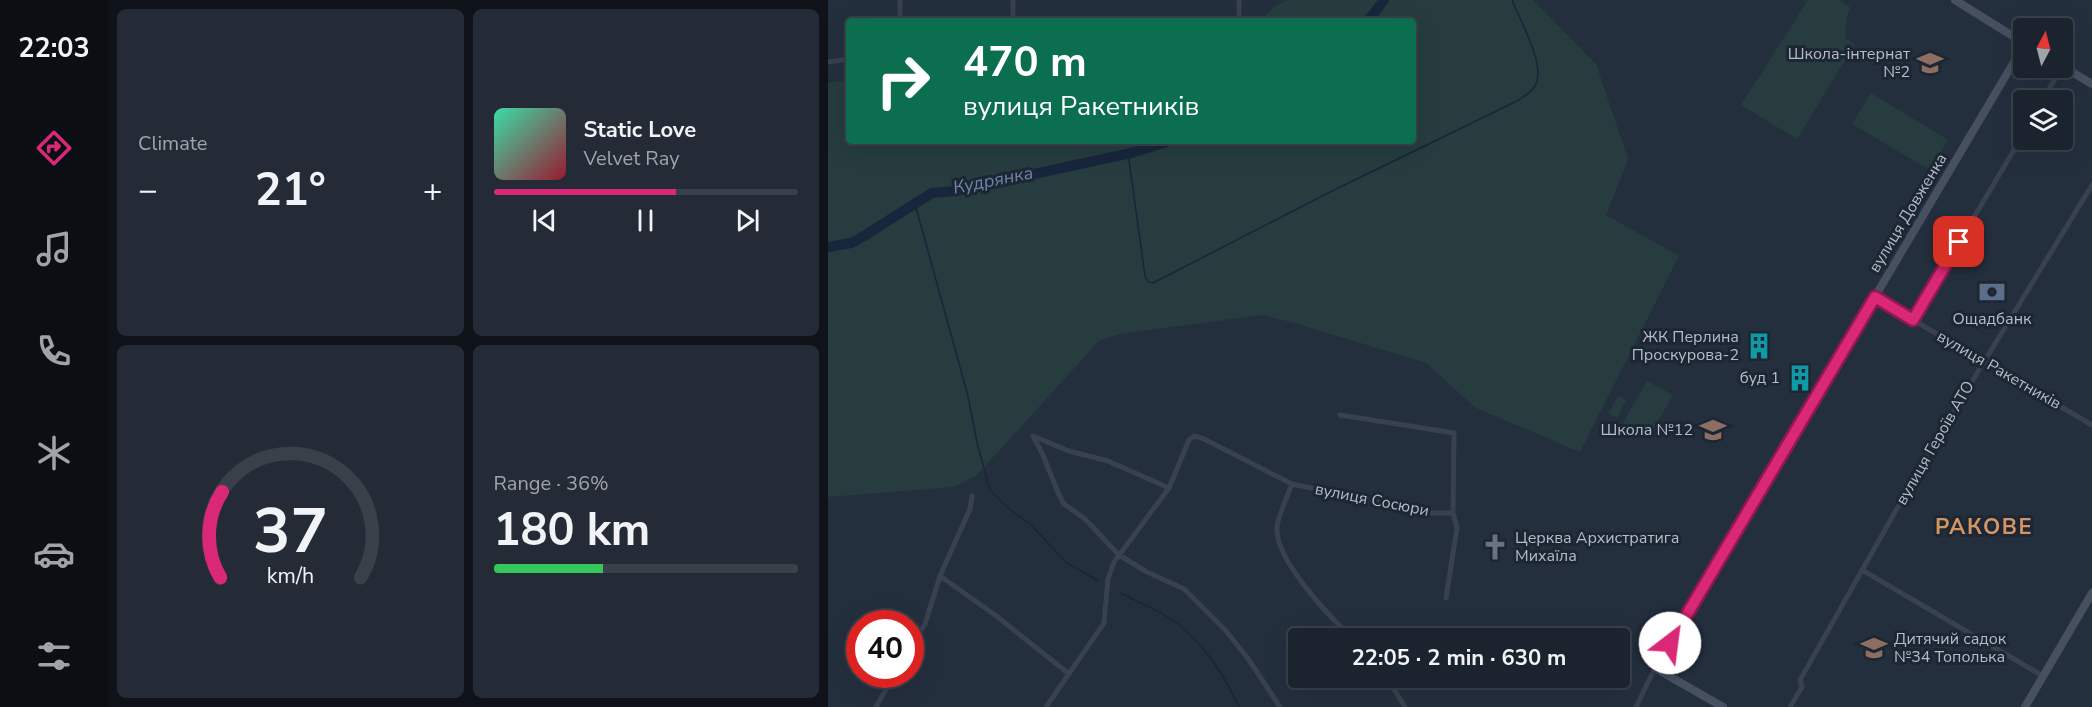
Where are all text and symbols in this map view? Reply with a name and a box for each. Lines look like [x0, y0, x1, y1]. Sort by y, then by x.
north arrow [2013, 18, 2073, 78]
map controls [2013, 18, 2073, 150]
text: 22:03 [18, 30, 90, 67]
text: 470 m [963, 34, 1087, 91]
icon: right [864, 42, 942, 120]
place label: Школа-інтернат №2 [1788, 43, 1911, 83]
school or university icon: Школа-інтернат №2 [1915, 48, 1945, 78]
text: вулиця Ракетників [963, 88, 1199, 125]
button: layers [2013, 90, 2073, 150]
text: Static Love [584, 115, 696, 145]
icon: directions [33, 127, 75, 169]
text: Climate [138, 130, 207, 157]
text: Velvet Ray [584, 145, 680, 172]
street label: вулиця Довженка [1864, 149, 1952, 277]
text: 21° [255, 160, 326, 221]
water label: Кудрянка [951, 160, 1035, 200]
text: − [138, 168, 158, 213]
text: + [423, 168, 443, 213]
icon: previous [528, 204, 561, 237]
icon: pause [629, 204, 662, 237]
icon: next [731, 204, 764, 237]
pin [1933, 216, 1984, 267]
icon: arrive [1942, 225, 1975, 258]
icon: music [33, 228, 75, 270]
bank icon: Ощадбанк [1977, 277, 2007, 307]
place label: Ощадбанк [1952, 308, 2032, 330]
street label: вулиця Ракетників [1933, 325, 2065, 415]
place label: ЖК Перлина Проскурова-2 [1632, 326, 1739, 366]
icon: phone [33, 330, 75, 372]
building icon: ЖК Перлина Проскурова-2 [1744, 331, 1774, 361]
building icon: буд 1 [1785, 363, 1815, 393]
place label: буд 1 [1740, 367, 1780, 389]
street label: вулиця Героїв АТО [1891, 377, 1979, 509]
school or university icon: Школа №12 [1698, 415, 1728, 445]
place label: Школа №12 [1600, 419, 1693, 441]
icon: climate [33, 432, 75, 474]
text: Range · 36% [494, 470, 609, 497]
street label: вулиця Сосюри [1313, 478, 1431, 522]
text: 37 [253, 489, 328, 574]
text: 180 km [494, 500, 650, 561]
district label: РАКОВЕ [1935, 512, 2033, 542]
place label: Церква Архистратига Михаїла [1515, 527, 1679, 567]
church icon: Церква Архистратига Михаїла [1480, 532, 1510, 562]
icon: car [33, 533, 75, 575]
text: km/h [267, 562, 314, 592]
speed limit sign: 40 [846, 610, 924, 688]
position arrow [1638, 611, 1702, 675]
place label: Дитячий садок №34 Тополька [1894, 628, 2007, 668]
school or university icon: Дитячий садок №34 Тополька [1859, 633, 1889, 663]
icon: filters [33, 635, 75, 677]
text: 22:05 · 2 min · 630 m [1352, 643, 1566, 673]

